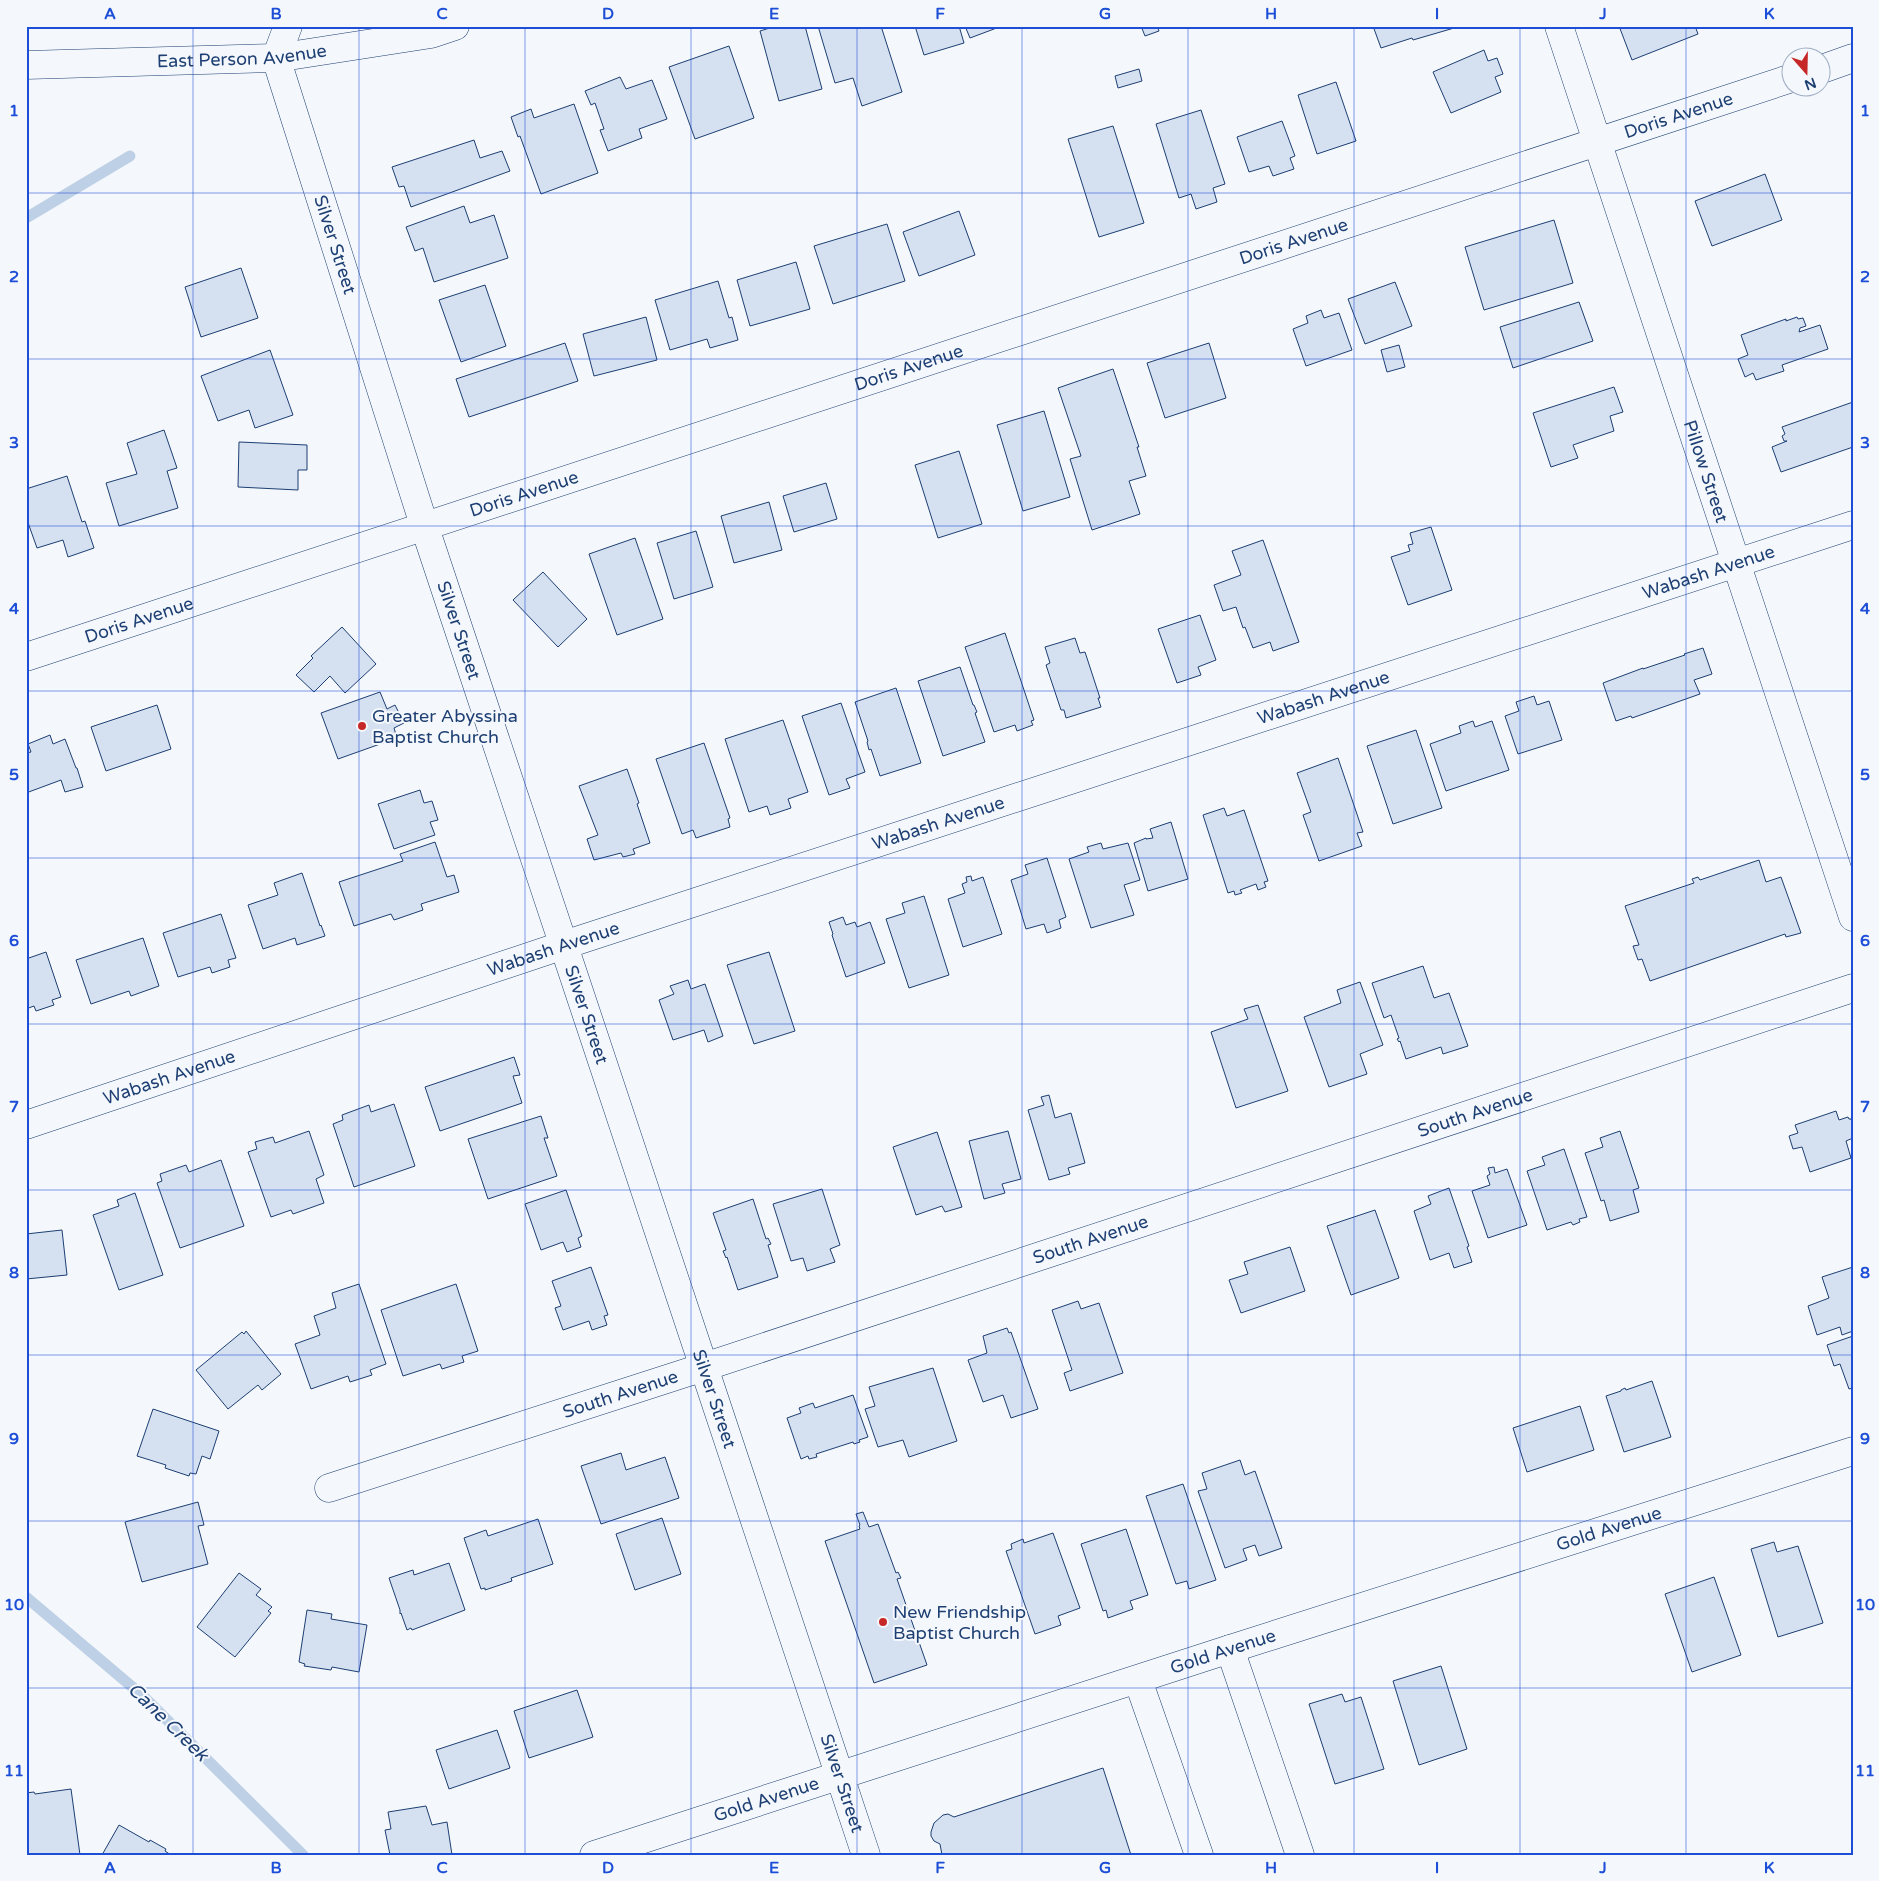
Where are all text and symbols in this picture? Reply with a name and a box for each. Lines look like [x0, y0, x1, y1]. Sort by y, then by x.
text: A [104, 4, 116, 24]
text: B [270, 4, 282, 24]
text: C [436, 4, 448, 24]
text: D [602, 4, 614, 24]
text: E [769, 4, 779, 24]
text: F [935, 4, 945, 24]
text: G [1099, 4, 1111, 24]
text: H [1265, 4, 1277, 24]
text: I [1435, 4, 1439, 24]
text: J [1598, 4, 1607, 24]
text: K [1764, 4, 1775, 24]
street label: East Person Avenue [156, 39, 328, 72]
north arrow [1782, 48, 1832, 98]
text: N [1802, 74, 1818, 94]
street label: Doris Avenue [1621, 87, 1736, 143]
text: 1 [9, 101, 19, 121]
text: 1 [1860, 101, 1870, 121]
street label: Silver Street [309, 192, 361, 297]
street label: Doris Avenue [1236, 213, 1351, 270]
text: 2 [9, 267, 19, 287]
text: 2 [1860, 267, 1870, 287]
street label: Doris Avenue [851, 339, 966, 396]
street label: Pillow Street [1679, 417, 1733, 526]
text: 3 [9, 433, 19, 453]
text: 3 [1860, 433, 1870, 453]
street label: Doris Avenue [467, 466, 581, 522]
street label: Wabash Avenue [1640, 540, 1777, 604]
street label: Silver Street [432, 578, 486, 683]
street label: Doris Avenue [82, 592, 196, 648]
text: 4 [9, 599, 19, 619]
text: 4 [1860, 599, 1870, 619]
street label: Wabash Avenue [1254, 666, 1392, 729]
place label: Greater Abyssina Baptist Church [372, 705, 518, 748]
marker: Greater Abyssina Baptist Church [356, 720, 368, 732]
text: 5 [9, 765, 19, 785]
text: 5 [1860, 765, 1870, 785]
street label: Wabash Avenue [869, 791, 1007, 855]
street label: Wabash Avenue [484, 917, 622, 981]
text: 6 [9, 931, 19, 951]
text: 6 [1860, 931, 1870, 951]
street label: Silver Street [560, 962, 613, 1067]
street label: Wabash Avenue [100, 1045, 238, 1109]
street label: South Avenue [1415, 1083, 1536, 1142]
text: 7 [9, 1097, 19, 1117]
text: 7 [1860, 1097, 1870, 1117]
street label: South Avenue [1030, 1210, 1151, 1269]
text: 8 [9, 1263, 19, 1283]
text: 8 [1860, 1263, 1870, 1283]
street label: Silver Street [688, 1347, 741, 1451]
street label: South Avenue [560, 1365, 681, 1423]
text: 9 [9, 1429, 19, 1449]
text: 9 [1860, 1429, 1870, 1449]
street label: Gold Avenue [1553, 1502, 1664, 1556]
text: 10 [4, 1595, 24, 1615]
text: 10 [1855, 1595, 1875, 1615]
place label: New Friendship Baptist Church [893, 1601, 1026, 1644]
marker: New Friendship Baptist Church [877, 1616, 889, 1628]
street label: Gold Avenue [1167, 1624, 1278, 1679]
water label: Cane Creek [123, 1678, 214, 1767]
street label: Silver Street [816, 1731, 869, 1836]
text: 11 [4, 1761, 24, 1781]
text: 11 [1855, 1761, 1875, 1781]
street label: Gold Avenue [711, 1772, 822, 1827]
text: A [104, 1858, 116, 1878]
text: B [270, 1858, 282, 1878]
text: C [436, 1858, 448, 1878]
text: D [602, 1858, 614, 1878]
text: E [769, 1858, 779, 1878]
text: F [935, 1858, 945, 1878]
text: G [1099, 1858, 1111, 1878]
text: H [1265, 1858, 1277, 1878]
text: I [1435, 1858, 1439, 1878]
text: J [1598, 1858, 1607, 1878]
text: K [1764, 1858, 1775, 1878]

